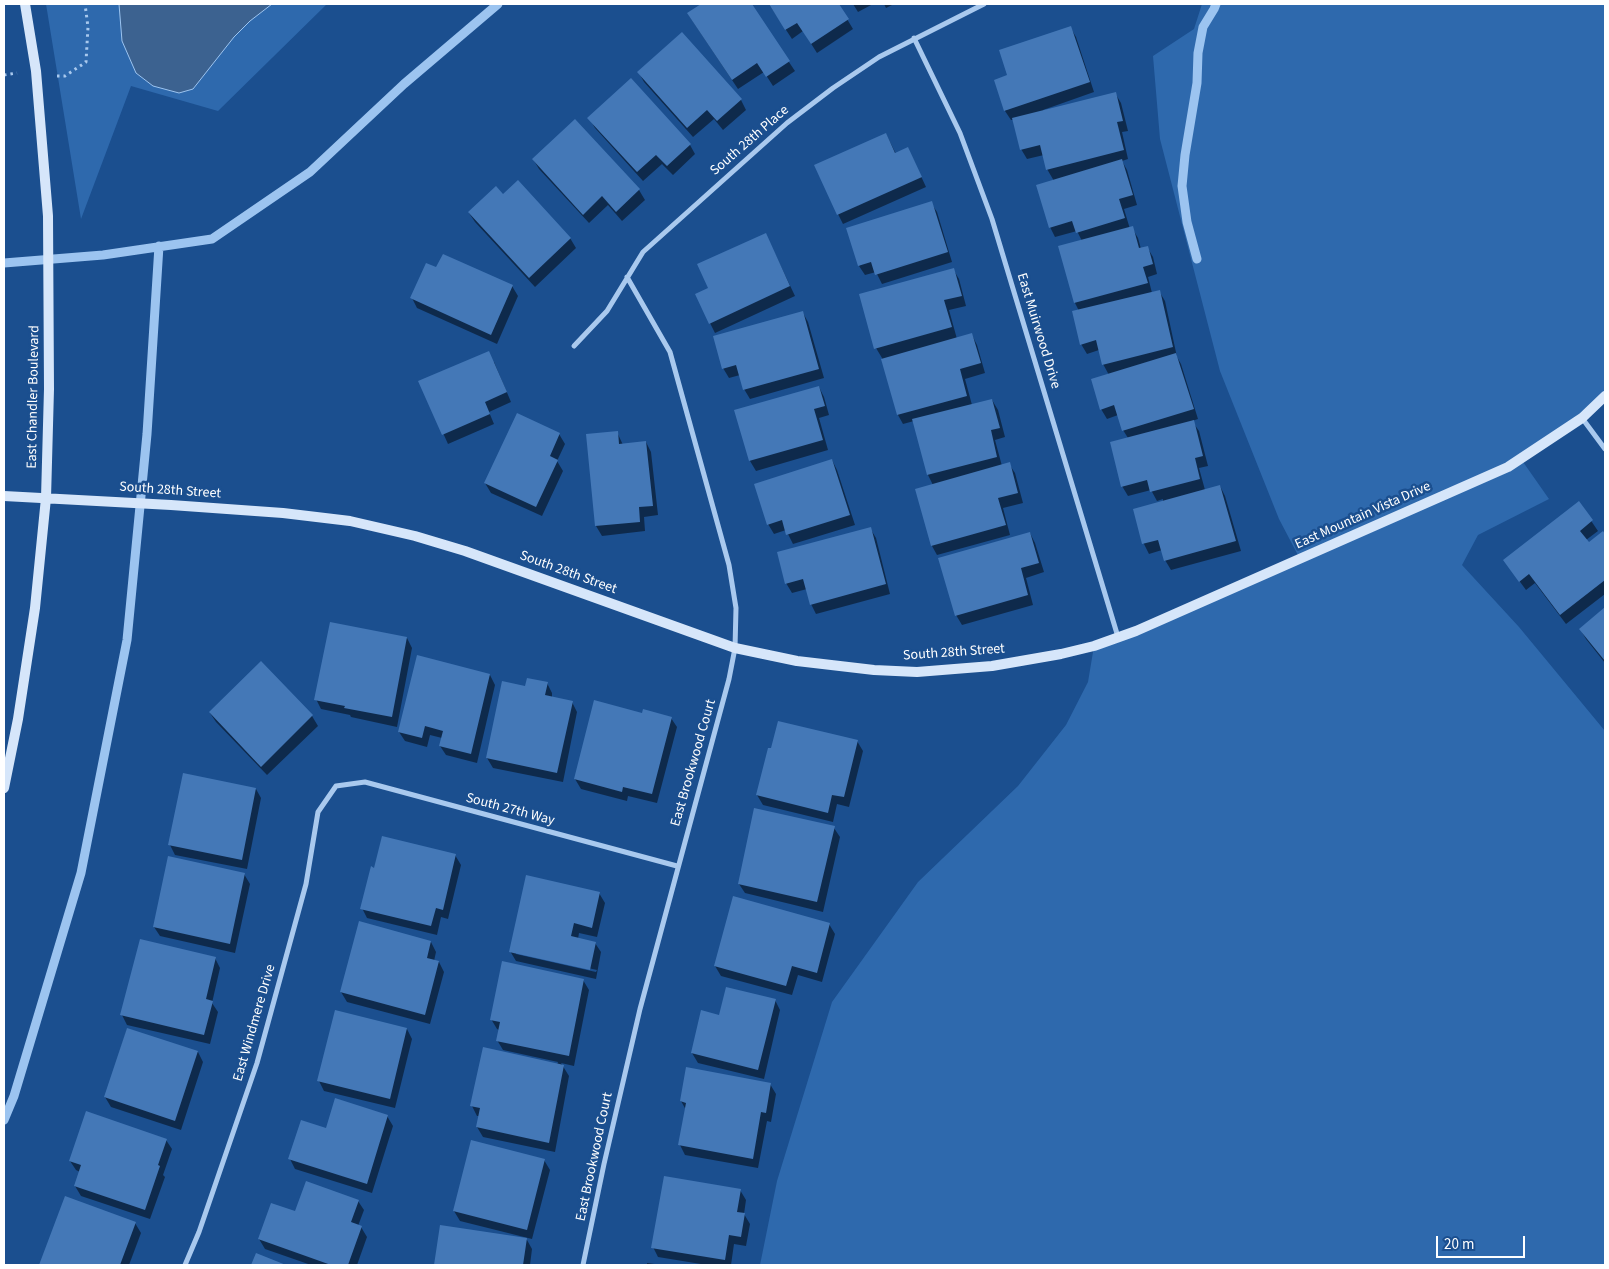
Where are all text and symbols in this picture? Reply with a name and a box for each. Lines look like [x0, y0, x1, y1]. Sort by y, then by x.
street label: South 28th Place [707, 102, 793, 180]
street label: East Muirwood Drive [1012, 271, 1064, 391]
street label: East Chandler Boulevard [24, 325, 44, 469]
street label: East Mountain Vista Drive [1293, 478, 1433, 554]
street label: South 28th Street [119, 479, 221, 503]
street label: South 28th Street [517, 548, 619, 598]
street label: South 28th Street [903, 641, 1005, 665]
street label: East Brookwood Court [668, 698, 720, 828]
street label: South 27th Way [464, 790, 556, 830]
street label: East Windmere Drive [230, 963, 280, 1083]
street label: East Brookwood Court [573, 1091, 617, 1223]
scale bar [1439, 1226, 1528, 1258]
text: 20 m [1444, 1234, 1474, 1255]

